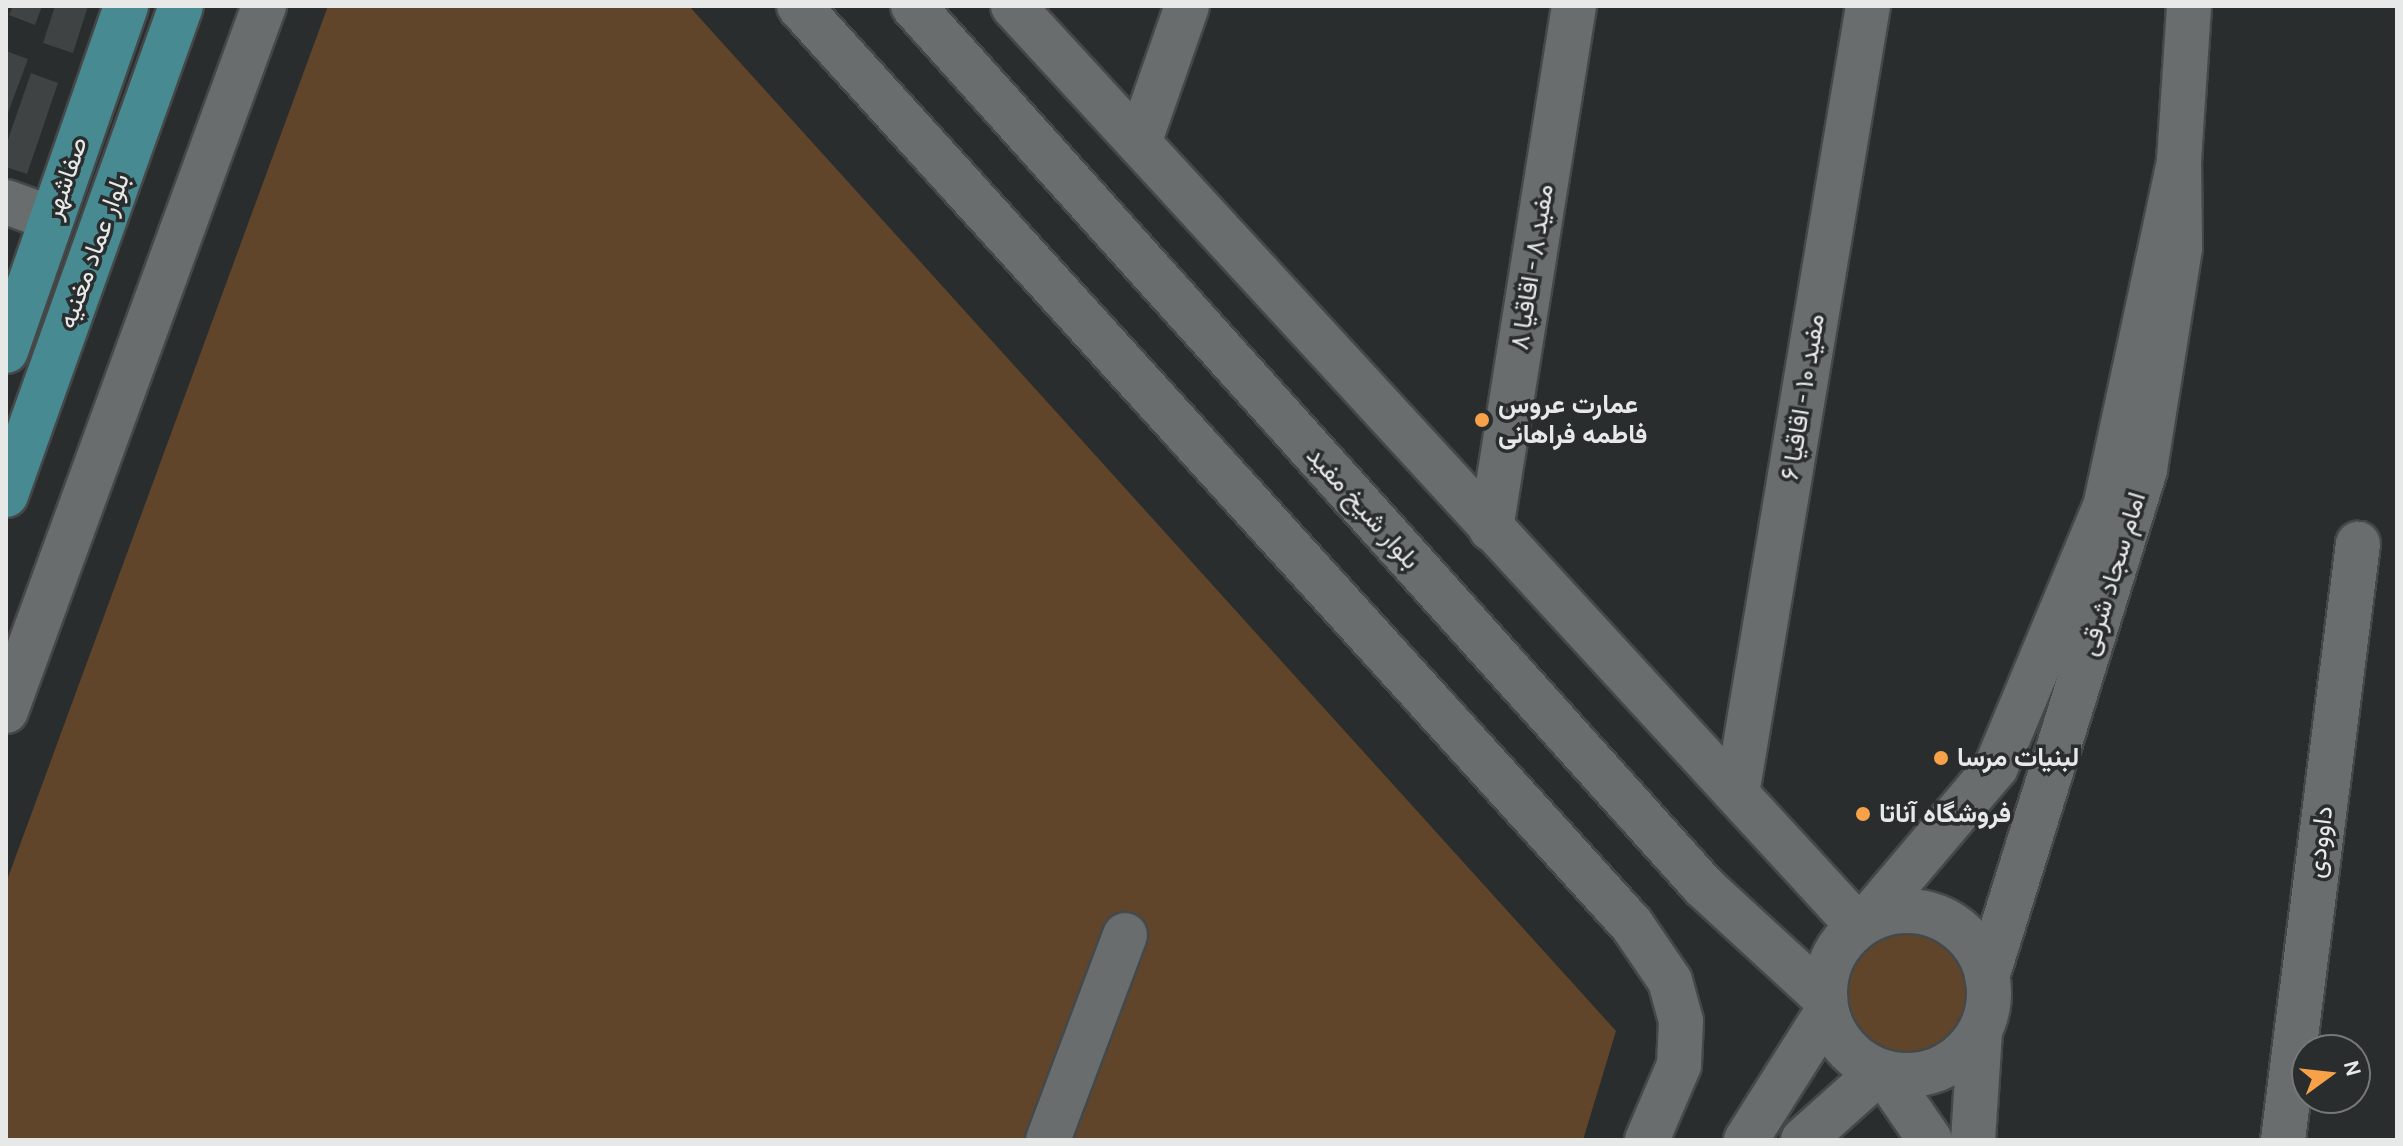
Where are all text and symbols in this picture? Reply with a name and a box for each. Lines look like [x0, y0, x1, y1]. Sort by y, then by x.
street label: صفاشهر [37, 133, 95, 223]
street label: بلوار عماد مغنیه [51, 169, 137, 333]
street label: مفید ۸ - اقاقیا ۸ [1504, 182, 1560, 352]
street label: مفید ۱۰ - اقاقیا ۶ [1774, 312, 1832, 482]
place label: عمارت عروس فاطمه فراهانی [1498, 389, 1647, 450]
marker: عمارت عروس فاطمه فراهانی [1473, 411, 1491, 429]
street label: بلوار شیخ مفید [1300, 440, 1426, 576]
street label: امام سجاد شرقی [2073, 488, 2153, 660]
place label: لبنیات مرسا [1957, 742, 2079, 774]
marker: لبنیات مرسا [1932, 749, 1950, 767]
place label: فروشگاه آناتا [1879, 798, 2011, 830]
street label: داوودی [2300, 804, 2340, 880]
marker: فروشگاه آناتا [1854, 805, 1872, 823]
north arrow [2291, 1034, 2371, 1114]
text: N [2338, 1057, 2367, 1079]

